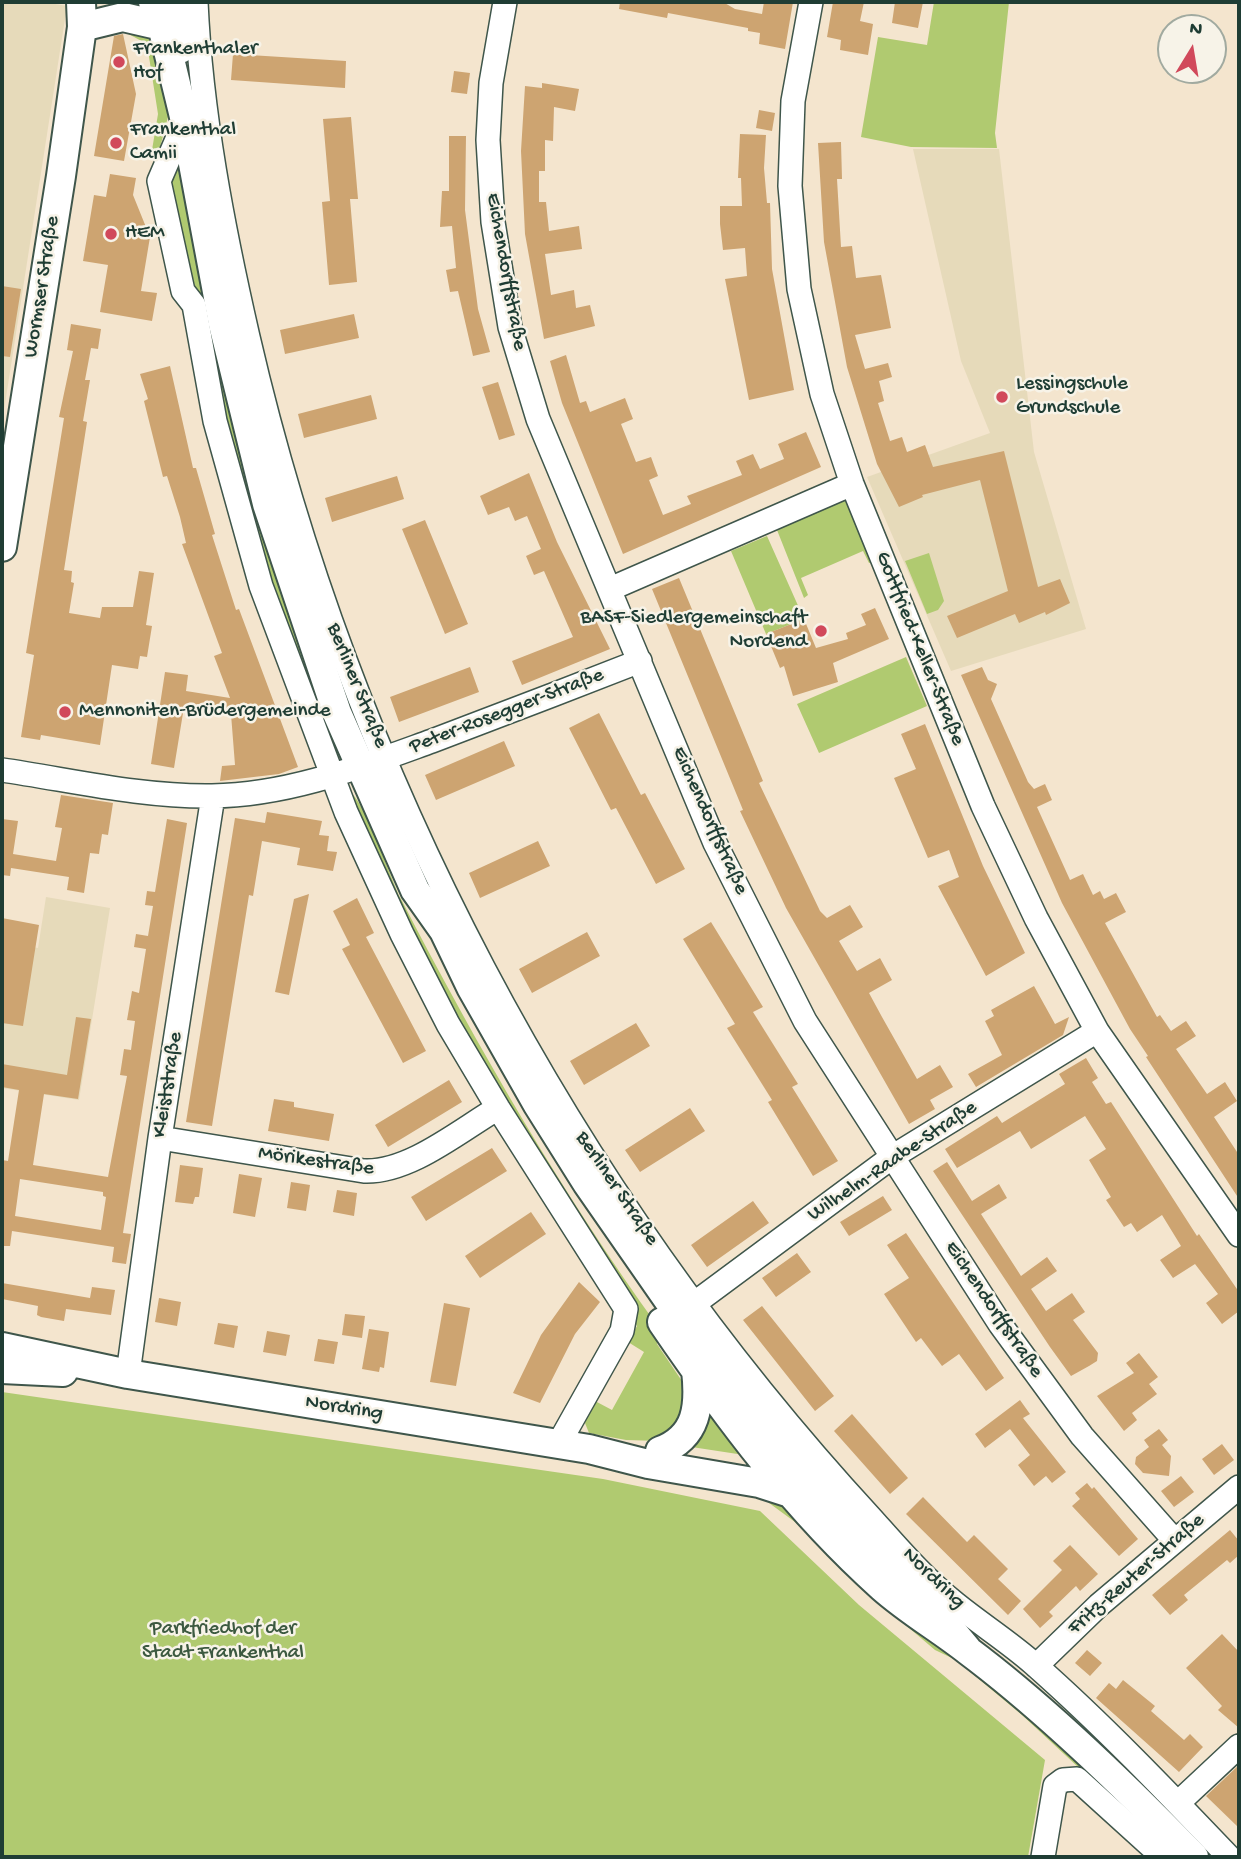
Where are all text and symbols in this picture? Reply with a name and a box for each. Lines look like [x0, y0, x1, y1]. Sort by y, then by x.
north arrow [1157, 14, 1227, 84]
text: N [1187, 17, 1204, 42]
place label: Frankenthaler Hof [133, 37, 257, 87]
marker: Frankenthaler Hof [111, 54, 127, 70]
place label: Frankenthal Camii [130, 118, 236, 168]
marker: Frankenthal Camii [108, 135, 124, 151]
street label: Eichendorffstraße [479, 191, 531, 353]
street label: Wormser Straße [19, 214, 67, 360]
place label: HEM [125, 221, 165, 247]
marker: HEM [103, 226, 119, 242]
place label: Lessingschule Grundschule [1016, 372, 1128, 422]
marker: Lessingschule Grundschule [994, 389, 1010, 405]
street label: Gottfried-Keller-Straße [869, 548, 969, 750]
place label: BASF-Siedlergemeinschaft Nordend [581, 606, 807, 656]
street label: Berliner Straße [320, 620, 392, 752]
marker: BASF-Siedlergemeinschaft Nordend [813, 623, 829, 639]
street label: Peter-Rosegger-Straße [406, 663, 608, 761]
place label: Mennoniten-Brüdergemeinde [79, 699, 331, 725]
marker: Mennoniten-Brüdergemeinde [57, 704, 73, 720]
street label: Eichendorffstraße [665, 743, 753, 899]
street label: Kleiststraße [148, 1030, 190, 1140]
street label: Wilhelm-Raabe-Straße [803, 1096, 983, 1228]
street label: Berliner Straße [569, 1127, 663, 1251]
street label: Mörikestraße [256, 1141, 376, 1183]
street label: Eichendorffstraße [938, 1237, 1048, 1383]
street label: Nordring [303, 1390, 385, 1428]
street label: Fritz-Reuter-Straße [1063, 1509, 1211, 1641]
street label: Nordring [896, 1543, 970, 1615]
park label: Parkfriedhof der Stadt Frankenthal [142, 1617, 304, 1667]

